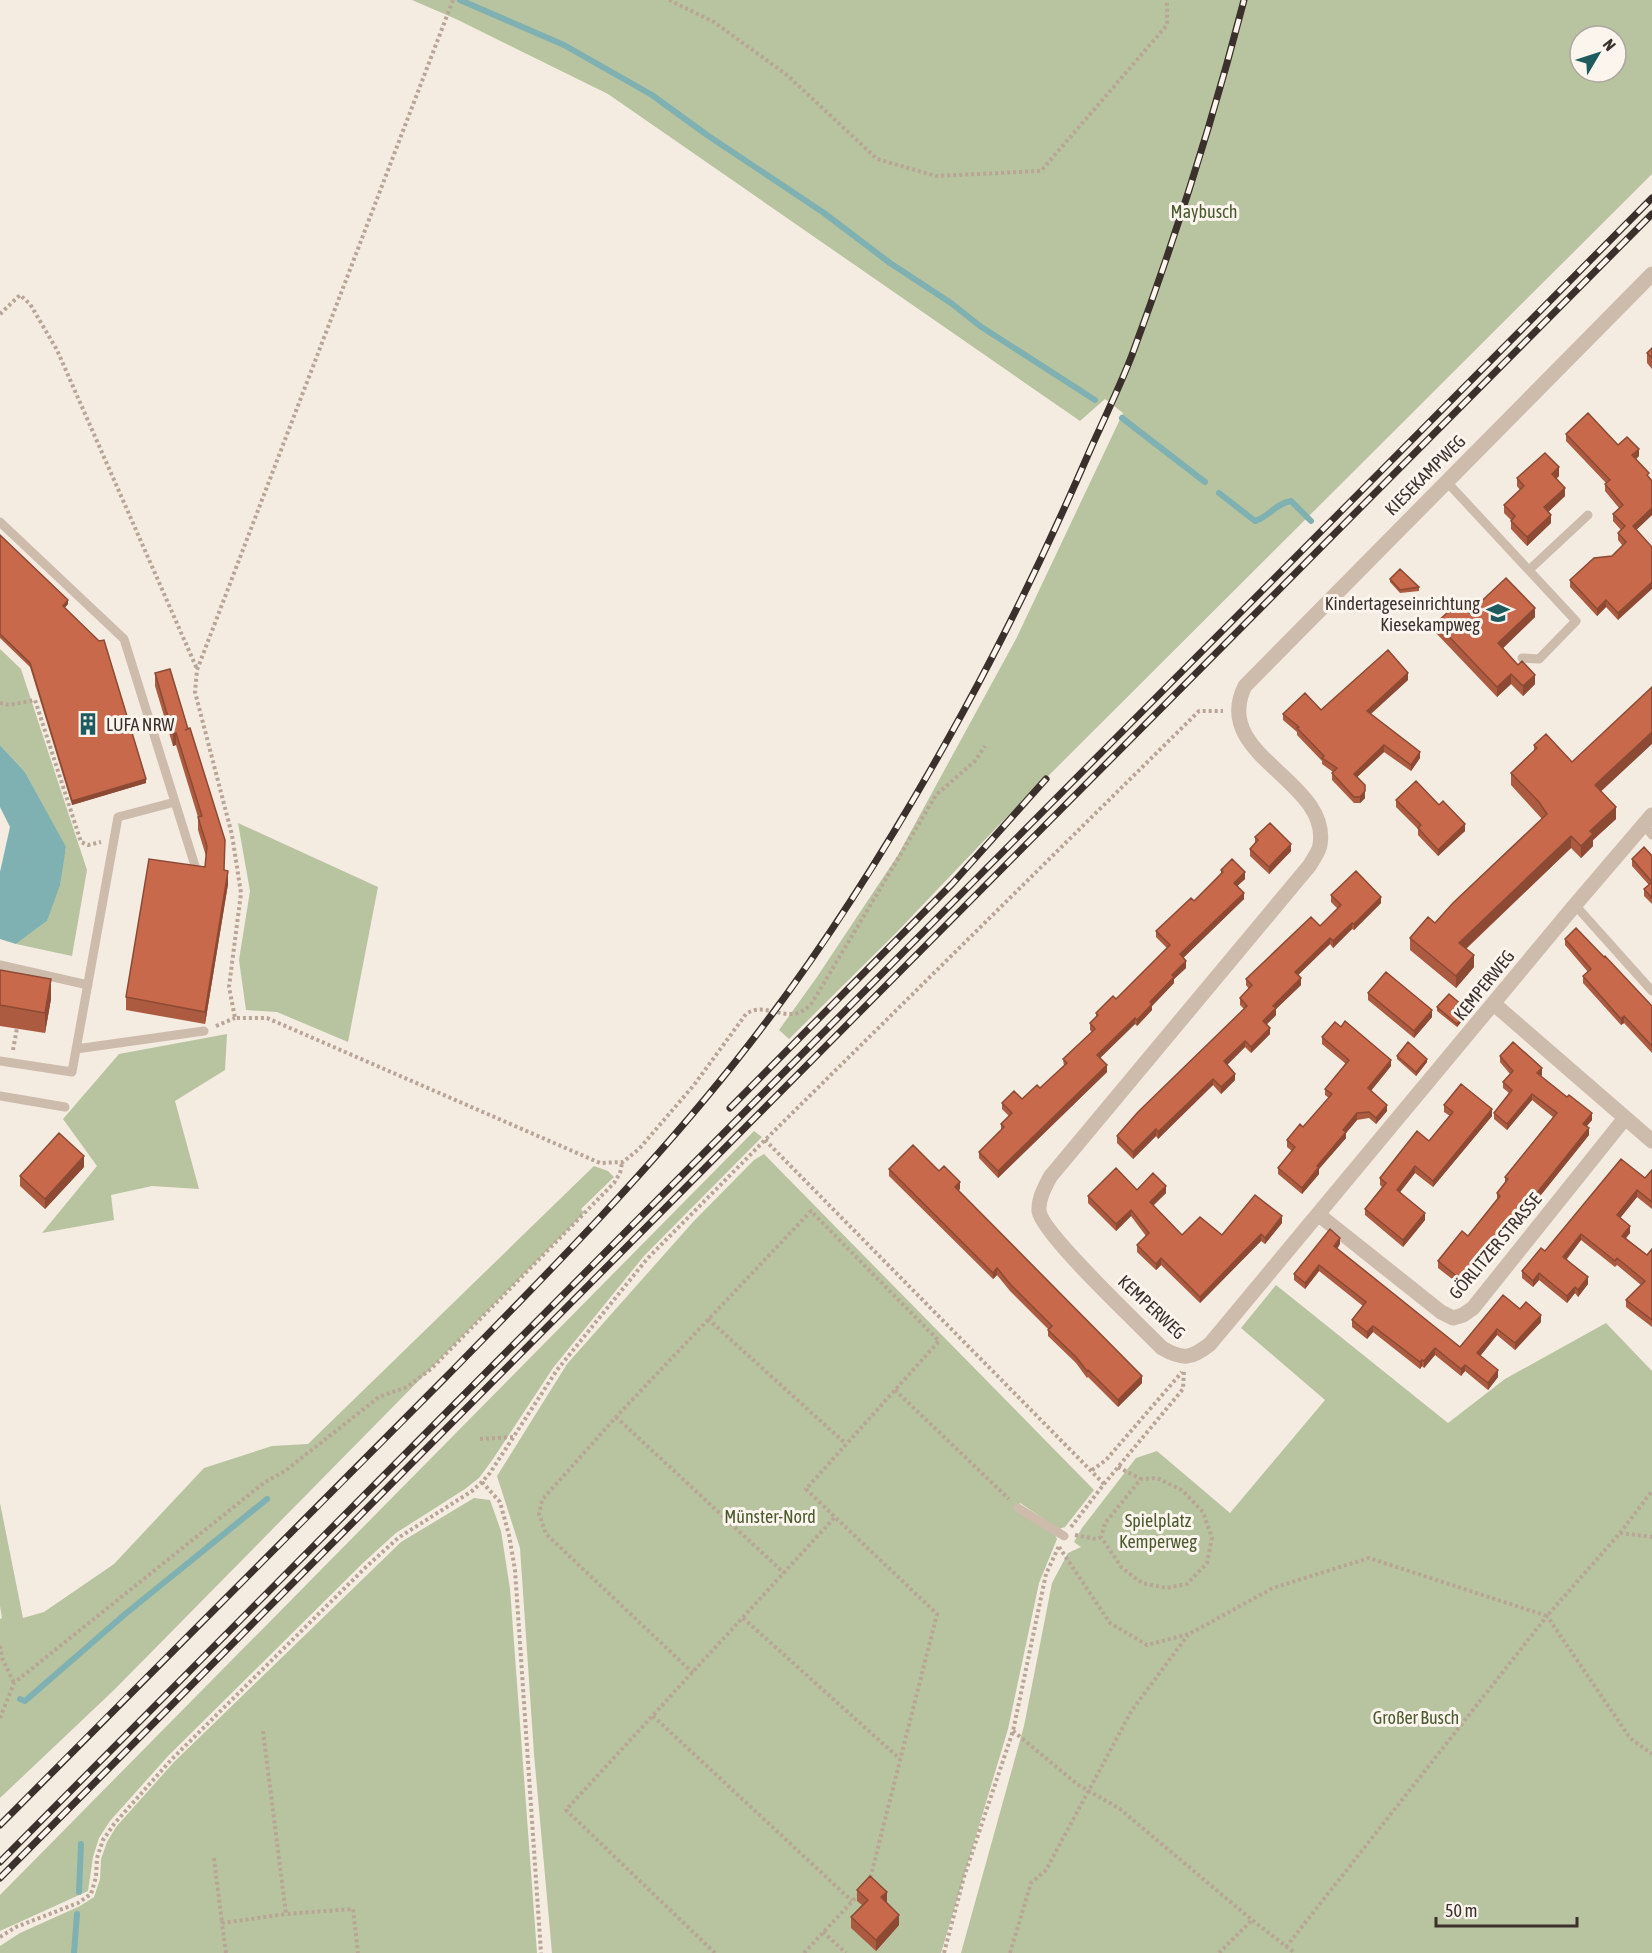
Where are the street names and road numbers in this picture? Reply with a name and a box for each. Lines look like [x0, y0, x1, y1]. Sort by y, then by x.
street label: KIESEKAMPWEG [1380, 430, 1470, 520]
street label: KEMPERWEG [1449, 946, 1519, 1024]
street label: GÖRLITZER STRASSE [1445, 1189, 1546, 1303]
street label: KEMPERWEG [1114, 1271, 1190, 1343]

